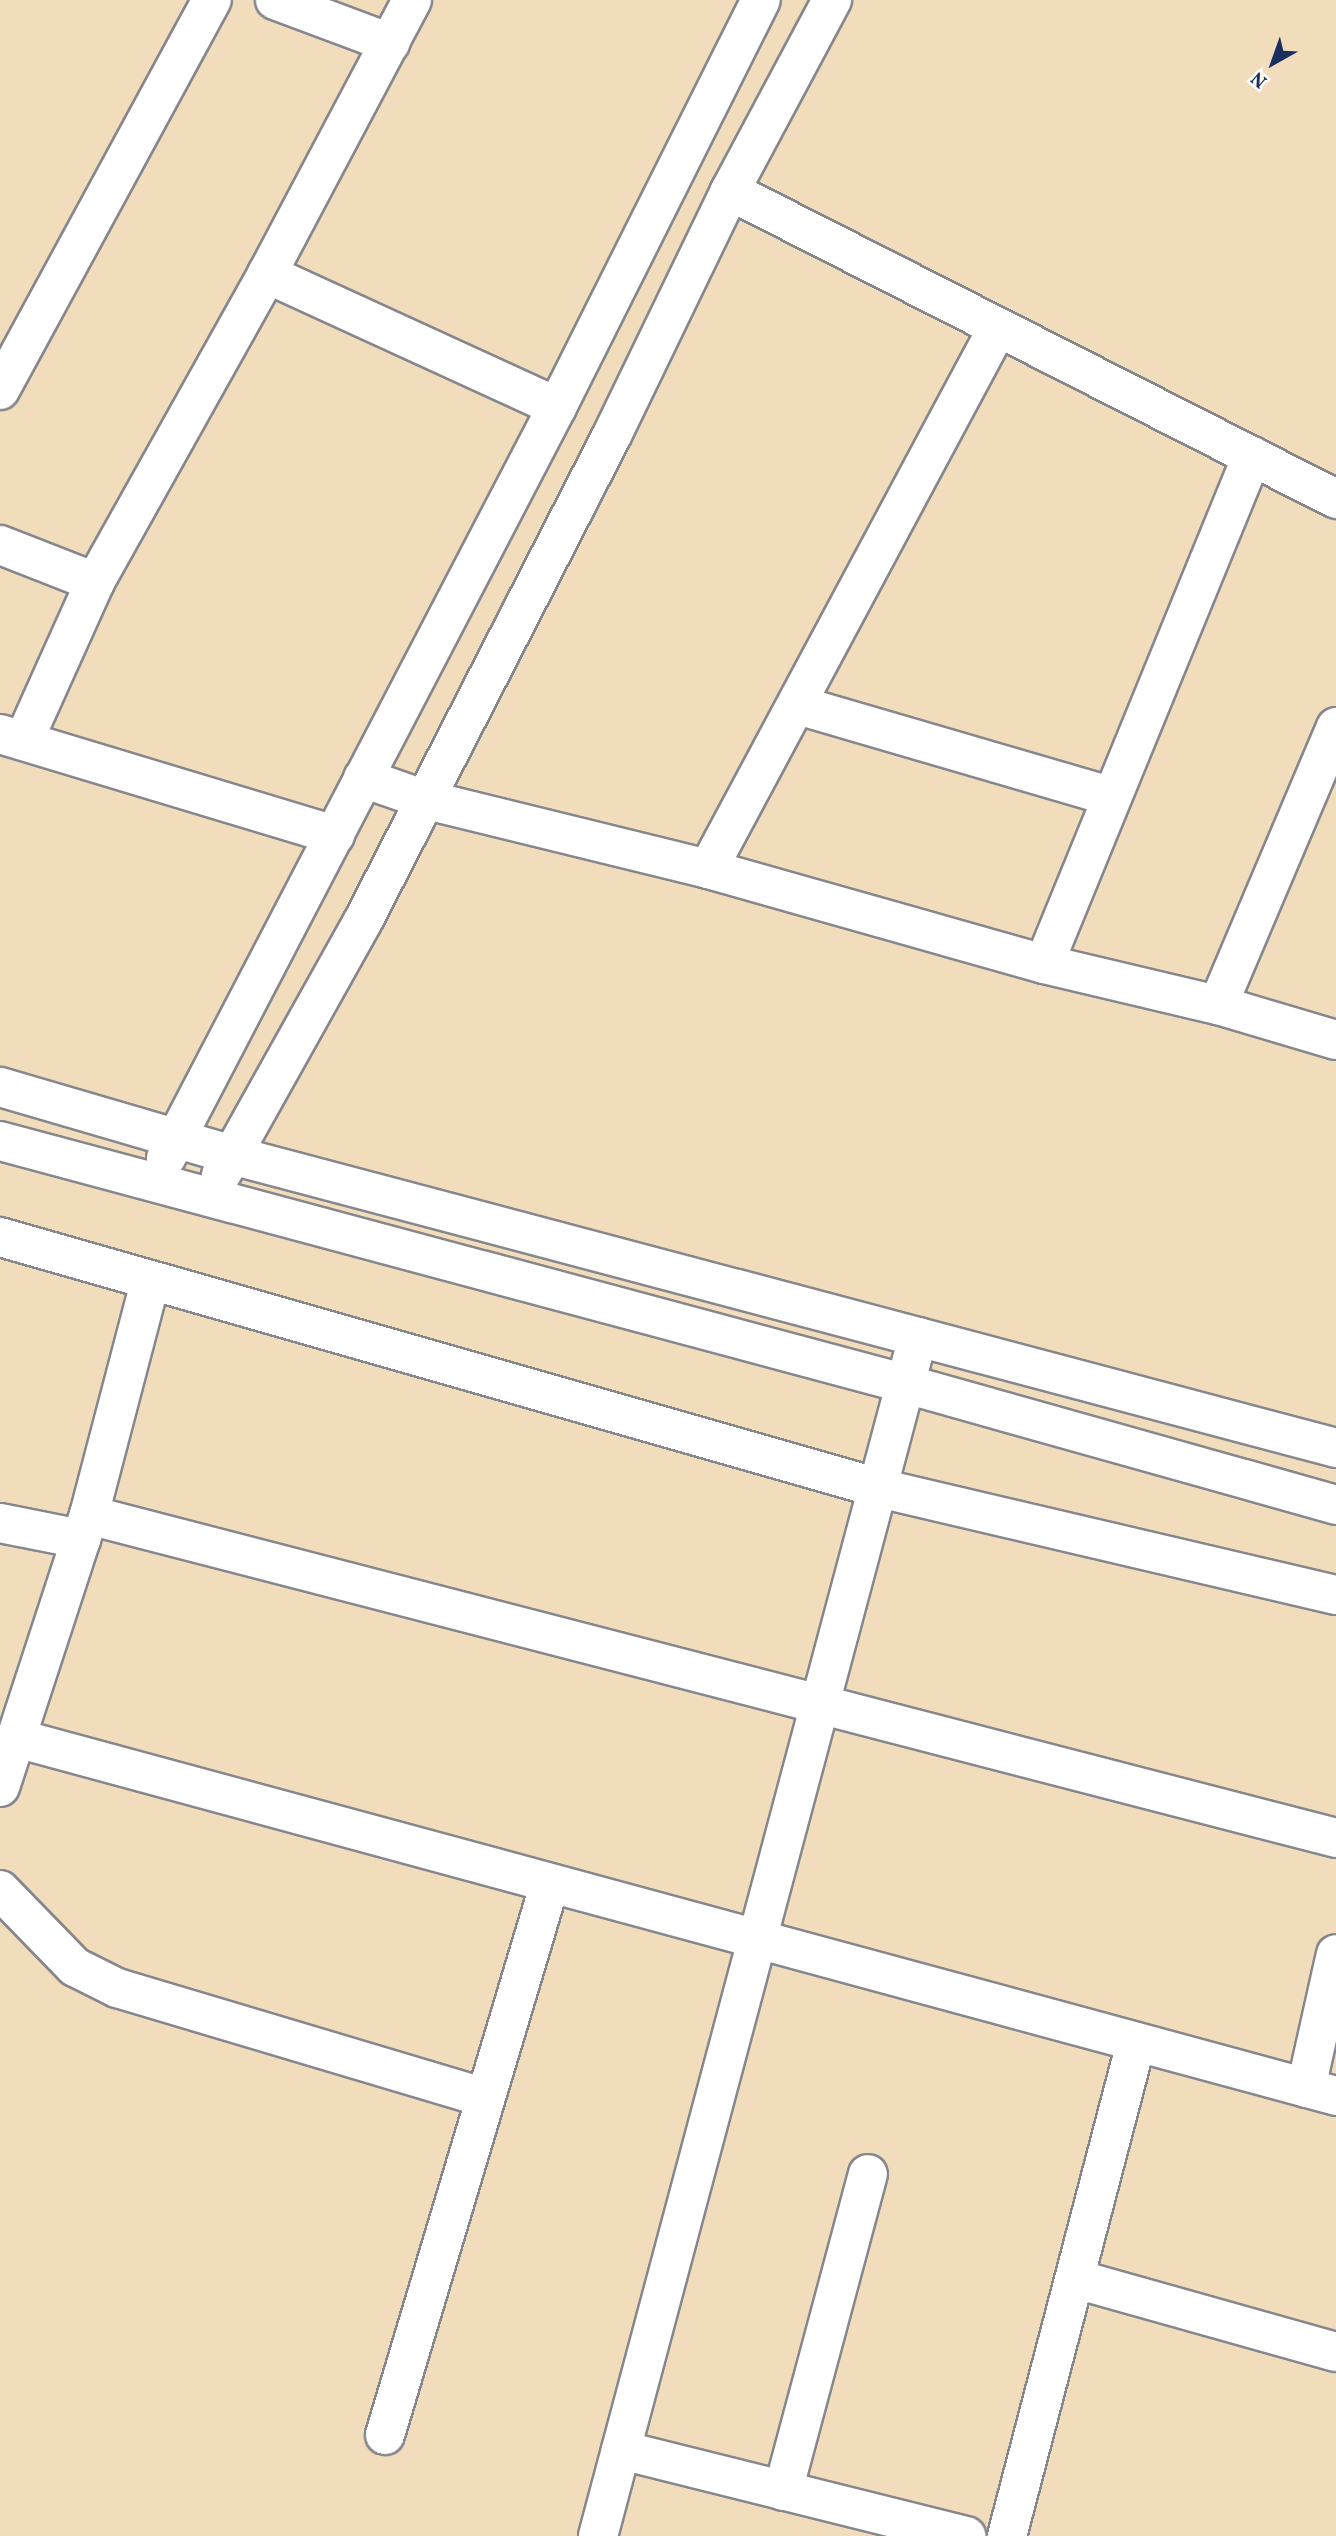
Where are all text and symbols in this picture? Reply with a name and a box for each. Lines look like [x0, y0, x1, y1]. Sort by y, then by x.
north arrow [1238, 28, 1308, 98]
text: N [1246, 65, 1273, 93]

